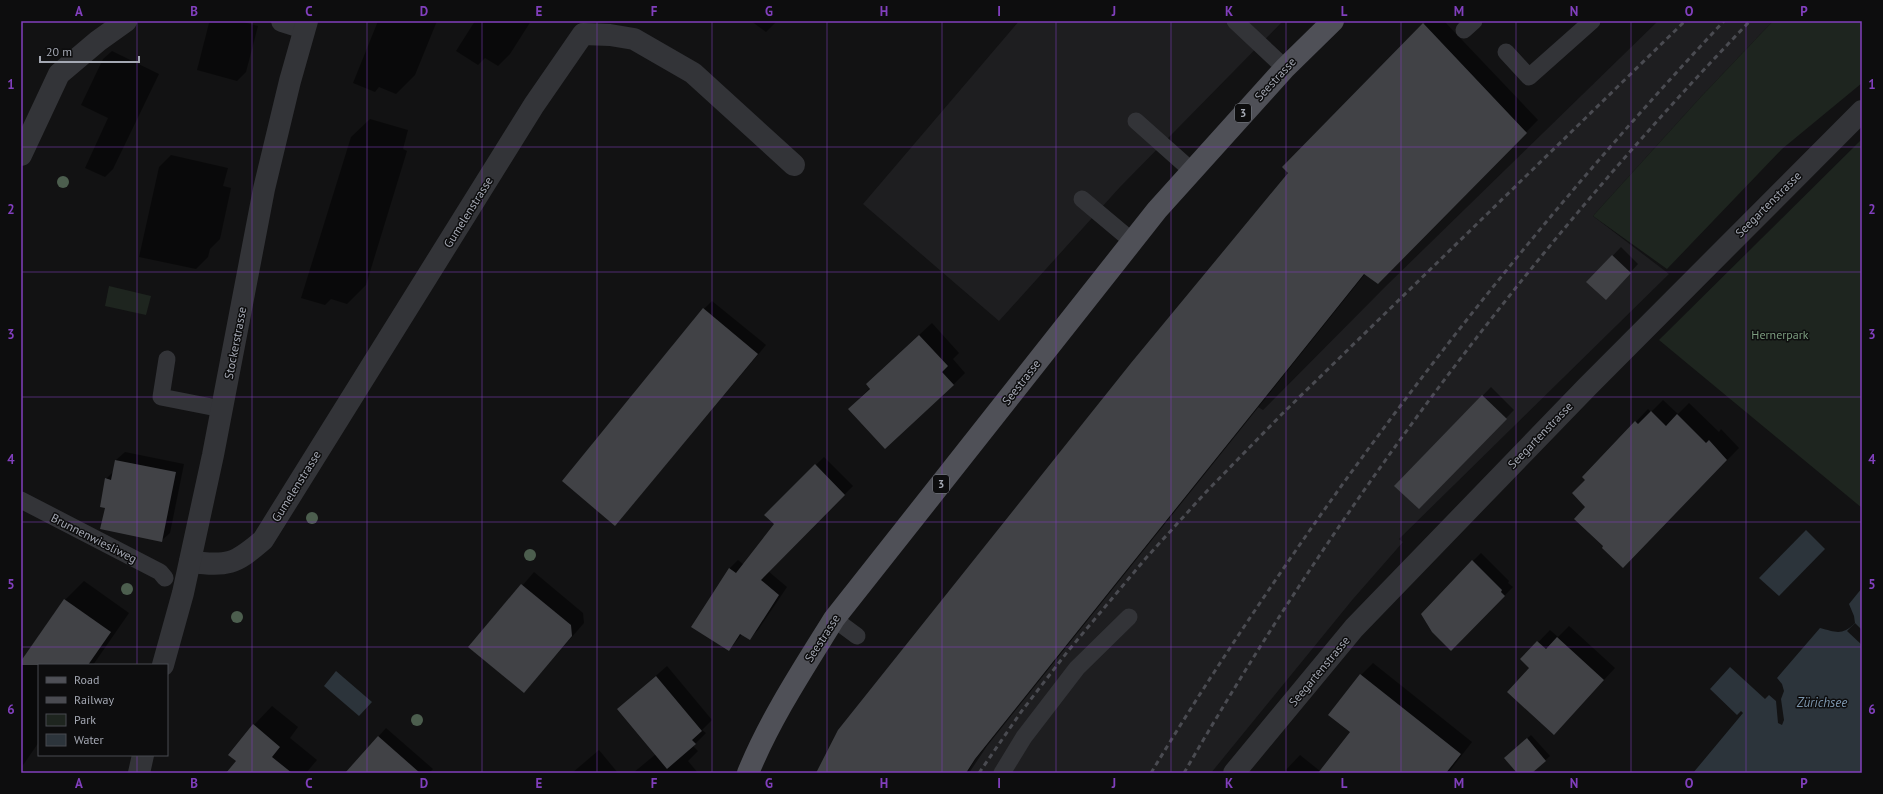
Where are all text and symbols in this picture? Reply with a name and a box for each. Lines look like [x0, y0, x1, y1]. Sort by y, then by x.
text: A [75, 3, 83, 20]
text: B [190, 3, 198, 20]
text: C [305, 3, 313, 20]
text: D [420, 3, 428, 20]
text: E [536, 3, 543, 20]
text: F [651, 3, 658, 20]
text: G [765, 3, 773, 20]
text: H [880, 3, 888, 20]
text: I [997, 3, 1001, 20]
text: J [1111, 3, 1116, 20]
text: K [1225, 3, 1233, 20]
text: L [1341, 3, 1348, 20]
text: M [1454, 3, 1464, 20]
text: N [1570, 3, 1578, 20]
text: O [1685, 3, 1694, 20]
text: P [1800, 3, 1808, 20]
scale bar [40, 38, 139, 64]
text: 20 m [46, 44, 72, 59]
street label: Seestrasse [1251, 54, 1299, 104]
text: 1 [7, 76, 15, 93]
text: 1 [1868, 76, 1876, 93]
road number: 3 [1235, 104, 1251, 122]
street label: Seegartenstrasse [1732, 168, 1804, 240]
street label: Gumelenstrasse [440, 174, 496, 250]
text: 2 [7, 201, 15, 218]
text: 2 [1868, 201, 1876, 218]
street label: Stockerstrasse [221, 306, 249, 380]
text: 3 [7, 326, 15, 343]
text: 3 [1868, 326, 1876, 343]
park label: Hernerpark [1751, 327, 1809, 342]
street label: Seestrasse [999, 356, 1043, 408]
street label: Seegartenstrasse [1504, 398, 1576, 472]
street label: Gumelenstrasse [268, 448, 324, 524]
text: 4 [7, 451, 15, 468]
text: 4 [1868, 451, 1876, 468]
road number: 3 [933, 475, 949, 493]
street label: Brunnenwiesliweg [49, 510, 139, 566]
text: 5 [7, 576, 15, 593]
text: 5 [1868, 576, 1876, 593]
street label: Seestrasse [801, 611, 843, 665]
street label: Seegartenstrasse [1285, 633, 1353, 709]
legend [38, 664, 168, 756]
text: Road [74, 672, 99, 687]
text: Railway [74, 692, 114, 707]
water label: Zürichsee [1796, 694, 1847, 711]
text: 6 [7, 701, 15, 718]
text: 6 [1868, 701, 1876, 718]
text: Park [74, 712, 96, 727]
text: Water [74, 732, 104, 747]
text: A [75, 775, 83, 792]
text: B [190, 775, 198, 792]
text: C [305, 775, 313, 792]
text: D [420, 775, 428, 792]
text: E [536, 775, 543, 792]
text: F [651, 775, 658, 792]
text: G [765, 775, 773, 792]
text: H [880, 775, 888, 792]
text: I [997, 775, 1001, 792]
text: J [1111, 775, 1116, 792]
text: K [1225, 775, 1233, 792]
text: L [1341, 775, 1348, 792]
text: M [1454, 775, 1464, 792]
text: N [1570, 775, 1578, 792]
text: O [1685, 775, 1694, 792]
text: P [1800, 775, 1808, 792]

